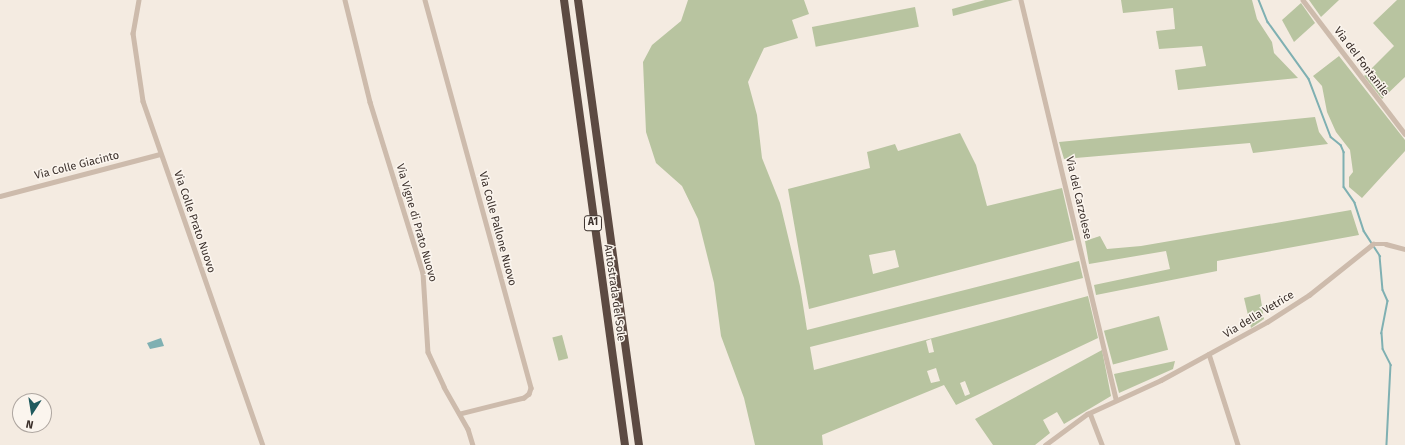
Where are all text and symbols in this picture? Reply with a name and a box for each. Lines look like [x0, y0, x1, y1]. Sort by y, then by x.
street label: Via del Fontanile [1331, 25, 1391, 99]
street label: Via Colle Giacinto [33, 149, 121, 183]
street label: Via del Carzolese [1062, 155, 1094, 241]
street label: Via Vigne di Prato Nuovo [393, 162, 439, 284]
street label: Via Colle Prato Nuovo [170, 169, 218, 275]
street label: Via Colle Pallone Nuovo [475, 170, 519, 288]
road number: A1 [583, 215, 603, 231]
street label: Autostrada del Sole [601, 244, 627, 342]
street label: Via della Vetrice [1221, 289, 1297, 341]
north arrow [12, 393, 52, 433]
text: N [25, 417, 35, 431]

